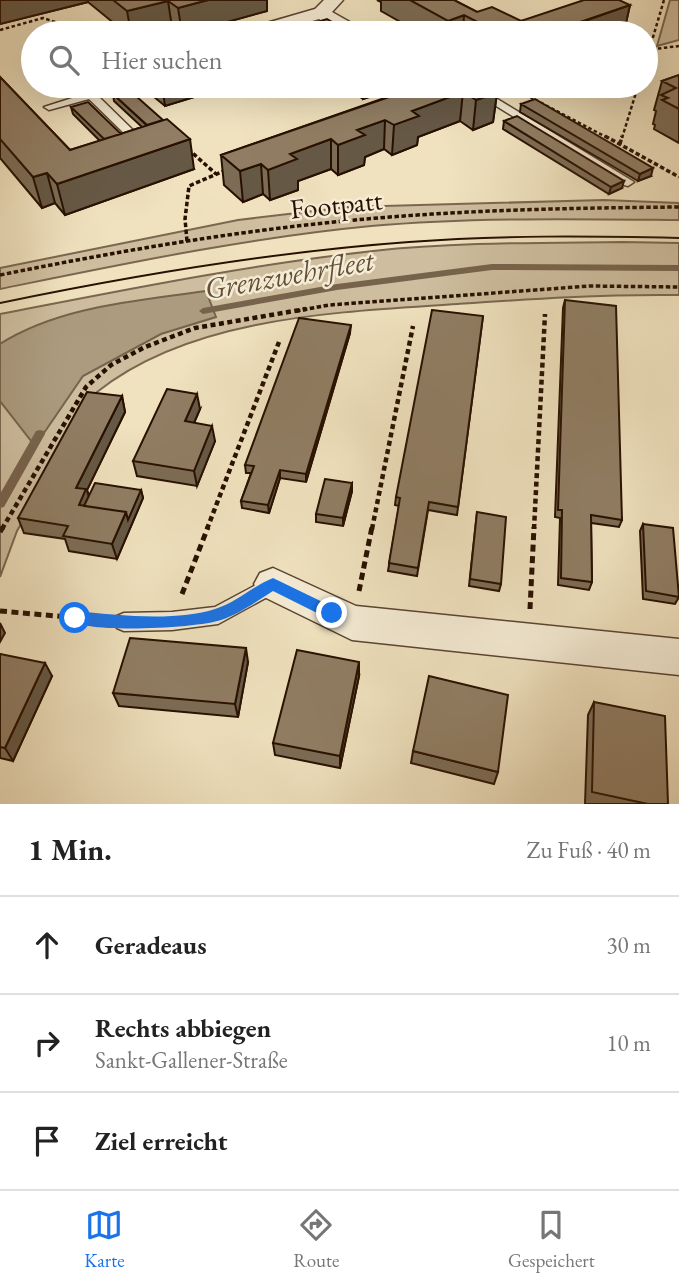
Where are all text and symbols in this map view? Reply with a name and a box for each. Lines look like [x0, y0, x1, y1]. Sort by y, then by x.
search box [21, 21, 658, 98]
icon: search [45, 41, 83, 79]
text: Hier suchen [101, 43, 222, 77]
street label: Footpatt [288, 181, 384, 227]
water label: Grenzwehrfleet [201, 240, 378, 308]
route end [316, 597, 347, 628]
route start [59, 602, 90, 633]
text: 1 Min. [28, 830, 112, 869]
text: Zu Fuß · 40 m [527, 835, 651, 865]
icon: ahead [28, 926, 66, 964]
text: Geradeaus [95, 928, 207, 962]
text: 30 m [606, 930, 651, 960]
text: Rechts abbiegen [95, 1011, 271, 1045]
icon: right [28, 1024, 66, 1062]
text: 10 m [606, 1028, 651, 1058]
text: Sankt-Gallener-Straße [95, 1045, 288, 1075]
icon: arrive [28, 1122, 66, 1160]
text: Ziel erreicht [95, 1124, 227, 1158]
tab: Karte [84, 1206, 125, 1273]
tab: Route [293, 1206, 340, 1273]
tab: Gespeichert [508, 1206, 595, 1273]

